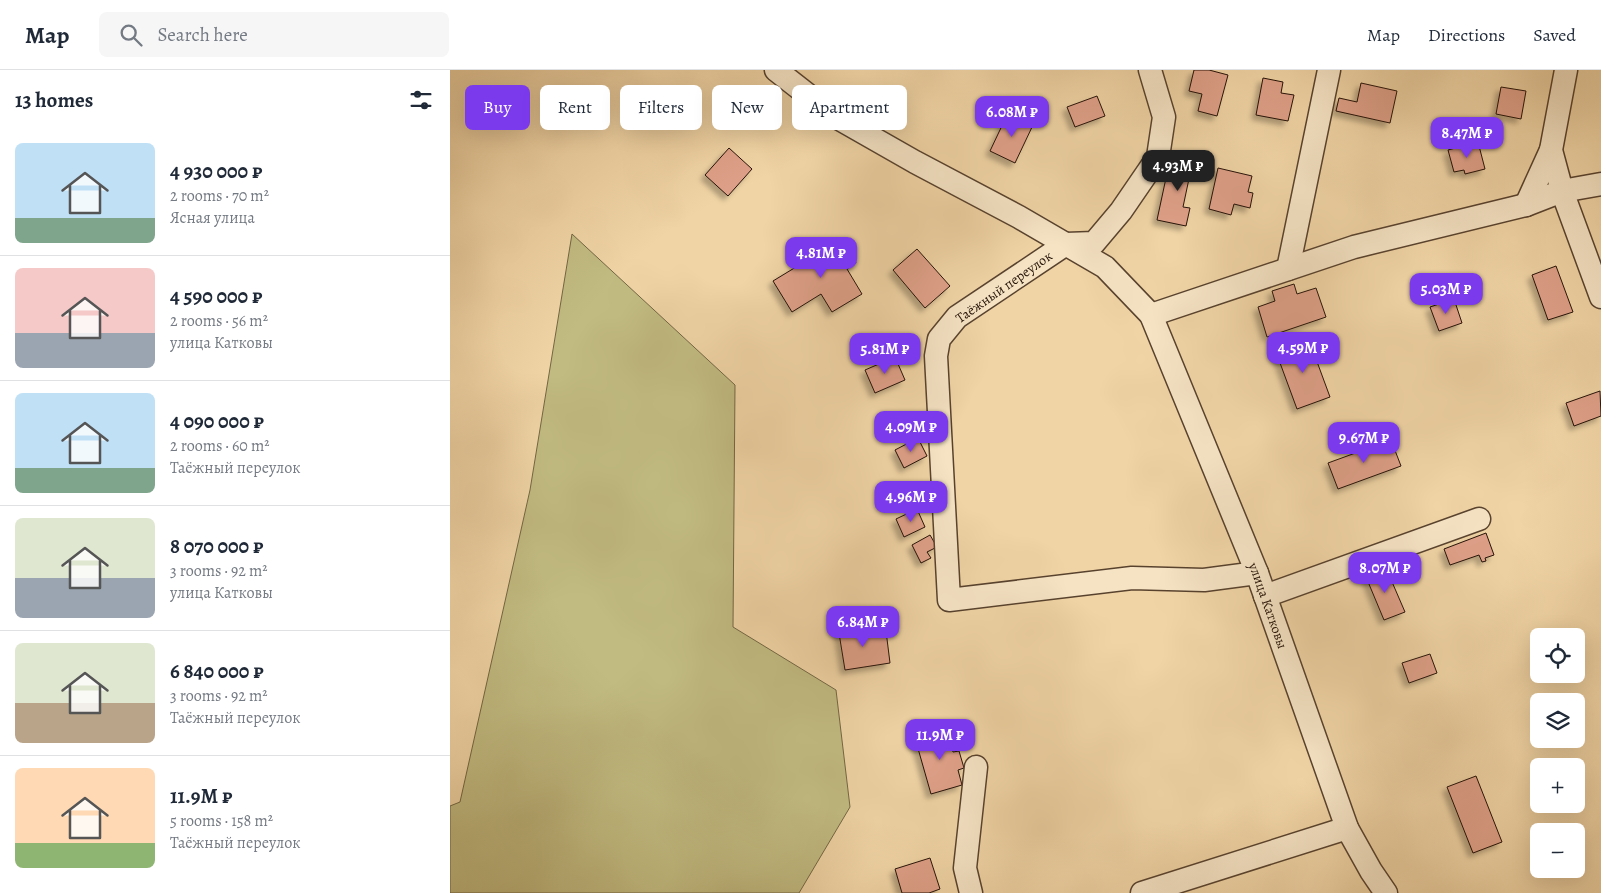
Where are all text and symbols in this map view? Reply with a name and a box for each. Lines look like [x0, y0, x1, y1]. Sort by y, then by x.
search box [99, 12, 449, 57]
text: Map [25, 19, 69, 51]
icon: search [117, 21, 145, 49]
text: Search here [157, 22, 248, 48]
text: Map [1367, 23, 1400, 47]
text: Directions [1428, 23, 1505, 47]
text: Saved [1533, 23, 1576, 47]
chip: Buy [465, 85, 530, 130]
chip: Rent [540, 85, 610, 130]
chip: Filters [620, 85, 702, 130]
chip: New [712, 85, 782, 130]
chip: Apartment [792, 85, 907, 130]
text: 13 homes [15, 86, 93, 114]
icon: filters [407, 86, 435, 114]
pin: 6.08M ₽ [966, 96, 1058, 138]
text: 6.08M ₽ [986, 101, 1038, 123]
pin: 8.47M ₽ [1421, 116, 1513, 159]
text: 8.47M ₽ [1442, 122, 1492, 144]
pin: 4.93M ₽ [1132, 150, 1224, 192]
text: 4.93M ₽ [1153, 155, 1203, 177]
text: 4 930 000 ₽ [170, 157, 263, 185]
icon: home [55, 163, 115, 223]
text: 2 rooms · 70 m² [170, 185, 269, 207]
text: Ясная улица [170, 207, 255, 229]
pin: 4.81M ₽ [775, 236, 867, 279]
text: 4.81M ₽ [796, 242, 846, 264]
street label: Таёжный переулок [952, 246, 1056, 328]
pin: 5.03M ₽ [1400, 272, 1492, 315]
text: 5.03M ₽ [1421, 278, 1471, 300]
text: 4 590 000 ₽ [170, 282, 262, 310]
icon: home [55, 288, 115, 348]
text: 2 rooms · 56 m² [170, 310, 268, 332]
text: улица Катковы [170, 332, 273, 354]
pin: 5.81M ₽ [839, 332, 931, 375]
pin: 4.59M ₽ [1257, 332, 1349, 374]
text: 4.59M ₽ [1278, 337, 1328, 359]
text: 5.81M ₽ [860, 338, 910, 360]
text: 4 090 000 ₽ [170, 407, 264, 435]
pin: 4.09M ₽ [865, 410, 957, 453]
icon: home [55, 413, 115, 473]
text: 4.09M ₽ [885, 416, 937, 438]
pin: 9.67M ₽ [1318, 422, 1410, 464]
text: 9.67M ₽ [1339, 427, 1389, 449]
text: 2 rooms · 60 m² [170, 435, 270, 457]
text: Таёжный переулок [170, 457, 301, 479]
pin: 4.96M ₽ [865, 480, 957, 523]
text: 4.96M ₽ [885, 486, 937, 508]
text: 8 070 000 ₽ [170, 532, 264, 560]
icon: home [55, 538, 115, 598]
pin: 8.07M ₽ [1339, 552, 1431, 594]
text: 8.07M ₽ [1359, 557, 1411, 579]
street label: улица Катковы [1244, 559, 1292, 651]
text: 3 rooms · 92 m² [170, 560, 268, 582]
text: улица Катковы [170, 582, 273, 604]
pin: 6.84M ₽ [817, 606, 909, 648]
text: 6.84M ₽ [837, 611, 889, 633]
map controls [1530, 628, 1585, 878]
button: locate [1530, 628, 1585, 683]
text: 6 840 000 ₽ [170, 657, 264, 685]
icon: home [55, 663, 115, 723]
text: 3 rooms · 92 m² [170, 685, 268, 707]
button: layers [1530, 693, 1585, 748]
text: Таёжный переулок [170, 707, 301, 729]
pin: 11.9M ₽ [894, 718, 986, 761]
text: 11.9M ₽ [916, 724, 964, 746]
button: + [1530, 758, 1585, 813]
text: 11.9M ₽ [170, 782, 233, 810]
icon: home [55, 788, 115, 848]
text: 5 rooms · 158 m² [170, 810, 273, 832]
button: − [1530, 823, 1585, 878]
text: Таёжный переулок [170, 832, 301, 854]

